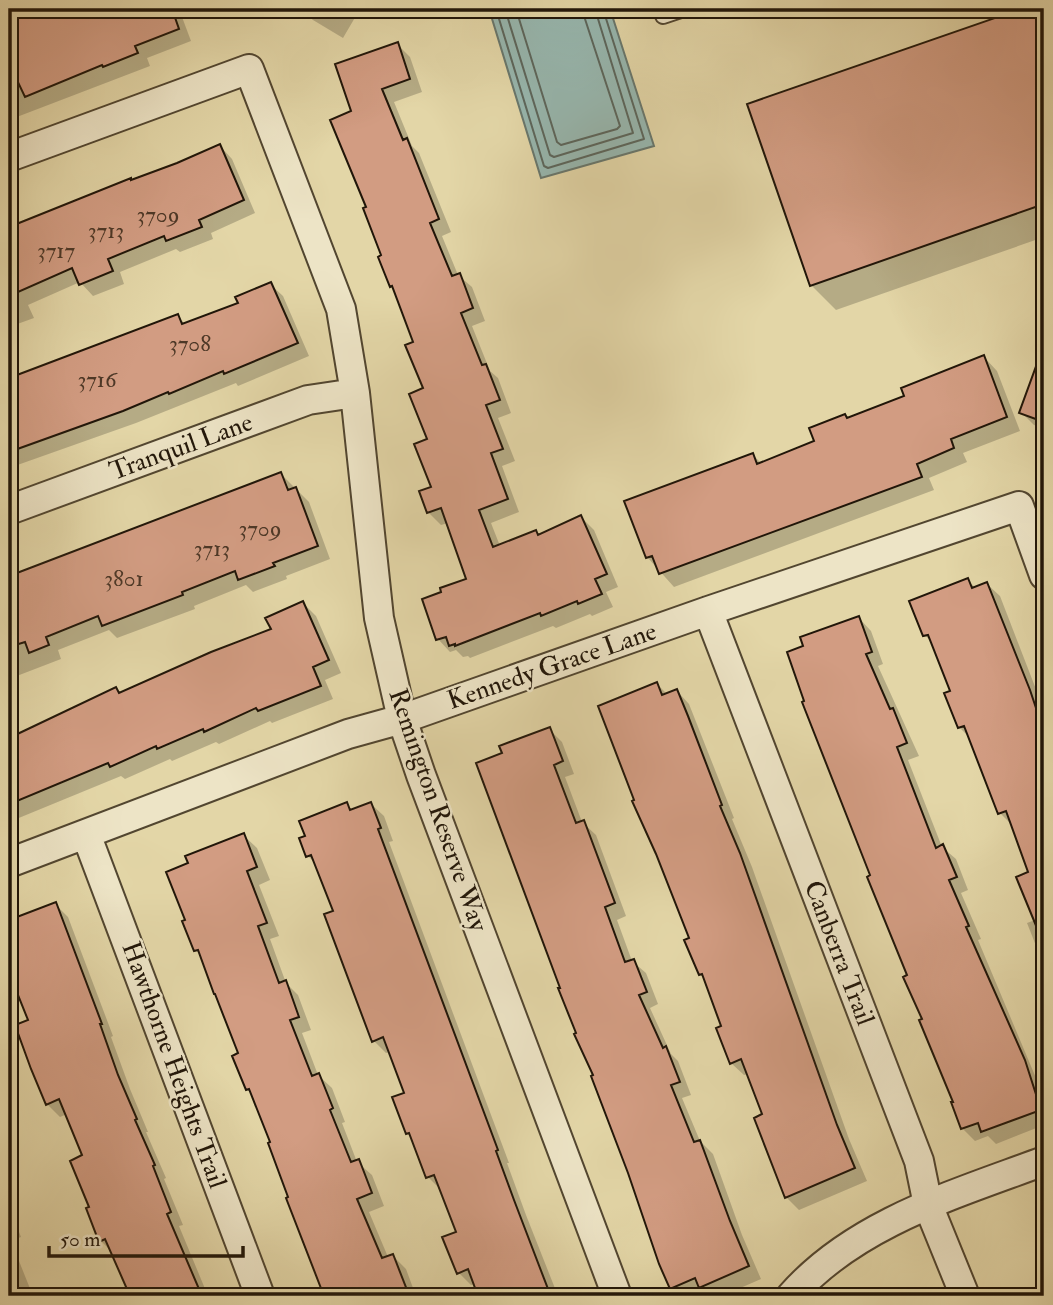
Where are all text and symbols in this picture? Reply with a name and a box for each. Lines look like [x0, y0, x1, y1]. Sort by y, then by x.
house number: 3709 [137, 200, 179, 229]
house number: 3713 [88, 216, 124, 245]
house number: 3717 [37, 236, 76, 265]
house number: 3708 [169, 329, 211, 358]
house number: 3716 [77, 365, 118, 394]
street label: Tranquil Lane [105, 406, 257, 488]
house number: 3709 [239, 514, 281, 543]
house number: 3713 [194, 534, 230, 563]
house number: 3801 [104, 564, 144, 593]
street label: Kennedy Grace Lane [443, 615, 661, 717]
street label: Remington Reserve Way [381, 684, 495, 936]
street label: Canberra Trail [797, 876, 881, 1030]
street label: Hawthorne Heights Trail [114, 937, 234, 1193]
scale bar [49, 1214, 243, 1258]
text: 50 m [60, 1226, 101, 1253]

